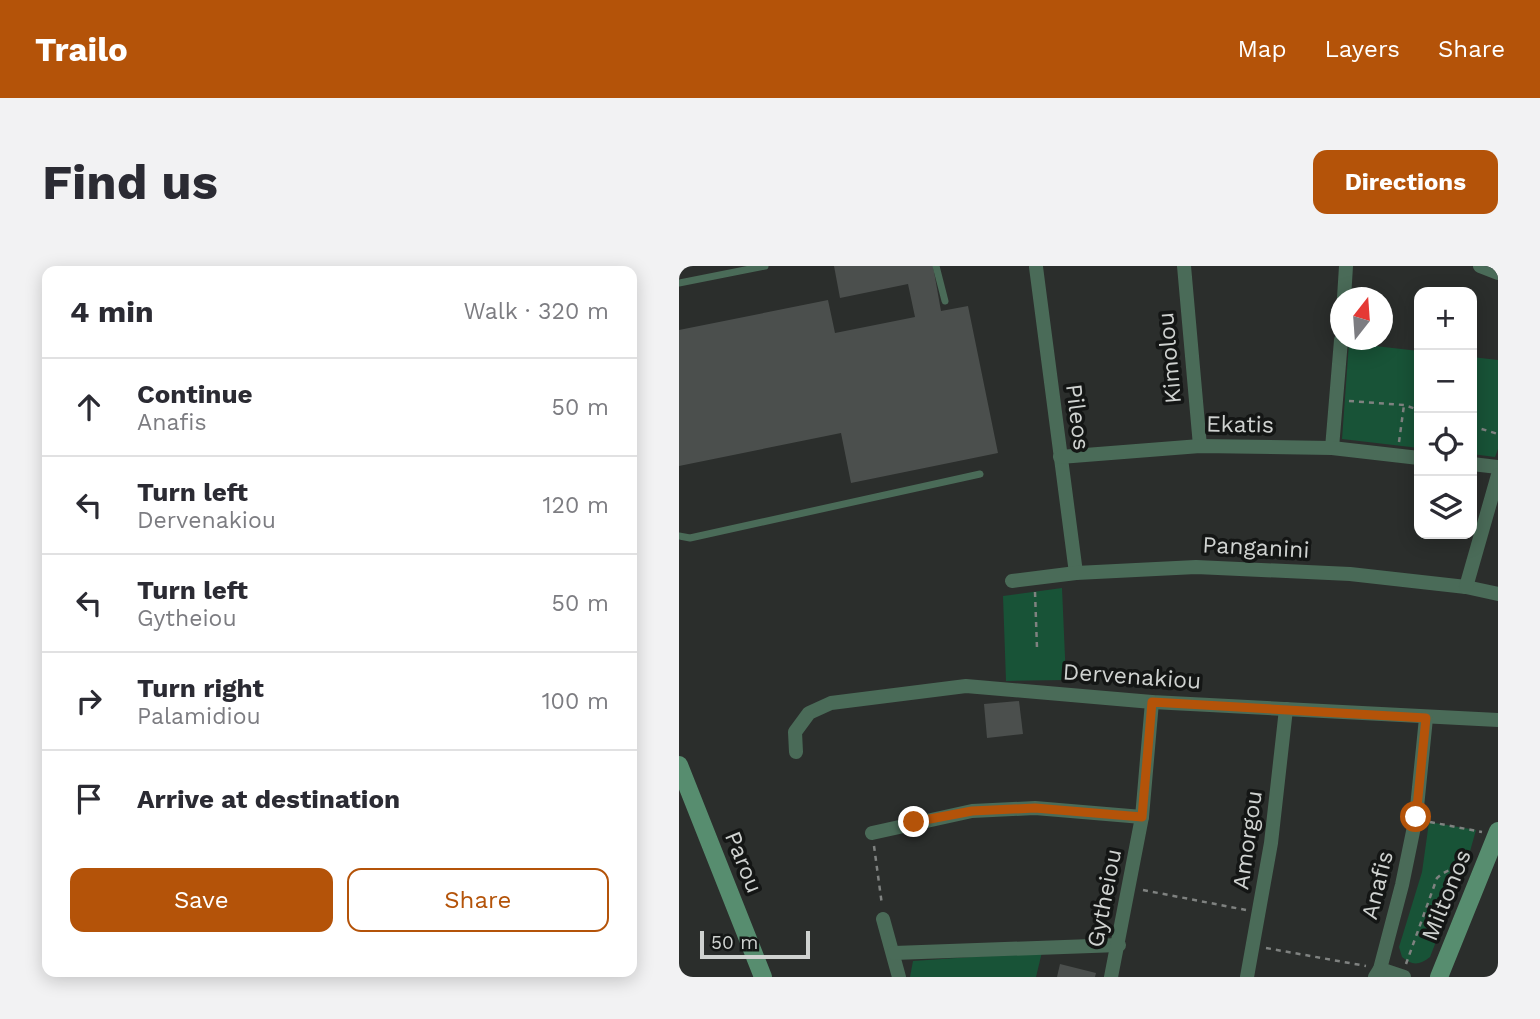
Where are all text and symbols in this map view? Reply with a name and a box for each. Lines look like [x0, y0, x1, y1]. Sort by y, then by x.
text: Trailo [35, 30, 128, 69]
text: Map [1238, 35, 1286, 63]
text: Layers [1324, 35, 1400, 63]
text: Share [1438, 35, 1505, 63]
button: Directions [1313, 150, 1498, 214]
text: Find us [42, 153, 218, 211]
north arrow [1330, 287, 1393, 350]
map controls [1414, 287, 1477, 539]
button: + [1414, 287, 1477, 350]
text: 4 min [70, 294, 154, 329]
text: Walk · 320 m [463, 298, 609, 325]
street label: Kimolou [1152, 311, 1187, 405]
button: − [1414, 350, 1477, 413]
text: Continue [137, 379, 253, 409]
street label: Pileos [1060, 382, 1095, 452]
icon: ahead [70, 388, 108, 426]
text: 50 m [552, 394, 609, 421]
text: Anafis [137, 409, 207, 436]
street label: Ekatis [1206, 410, 1274, 439]
button: locate [1414, 413, 1477, 476]
button: layers [1414, 476, 1477, 539]
text: Turn left [137, 477, 248, 507]
icon: left [70, 486, 108, 524]
text: 120 m [543, 492, 609, 519]
text: Dervenakiou [137, 507, 276, 534]
street label: Panganini [1202, 531, 1310, 564]
text: Turn left [137, 575, 248, 605]
icon: left [70, 584, 108, 622]
text: 50 m [552, 590, 609, 617]
text: Gytheiou [137, 605, 237, 632]
street label: Dervenakiou [1062, 658, 1202, 695]
text: Turn right [137, 673, 264, 703]
icon: right [70, 682, 108, 720]
text: 100 m [542, 688, 609, 715]
text: Palamidiou [137, 703, 261, 730]
icon: arrive [70, 780, 108, 818]
text: Arrive at destination [137, 784, 400, 814]
street label: Amorgou [1227, 789, 1268, 891]
route start [1400, 801, 1431, 832]
route end [898, 806, 929, 837]
street label: Parou [719, 827, 768, 897]
street label: Miltonos [1416, 846, 1477, 945]
street label: Gytheiou [1082, 847, 1127, 950]
street label: Anafis [1356, 848, 1399, 922]
button: Save [70, 868, 333, 932]
button: Share [347, 868, 609, 932]
scale bar [700, 928, 810, 960]
text: 50 m [711, 931, 758, 954]

